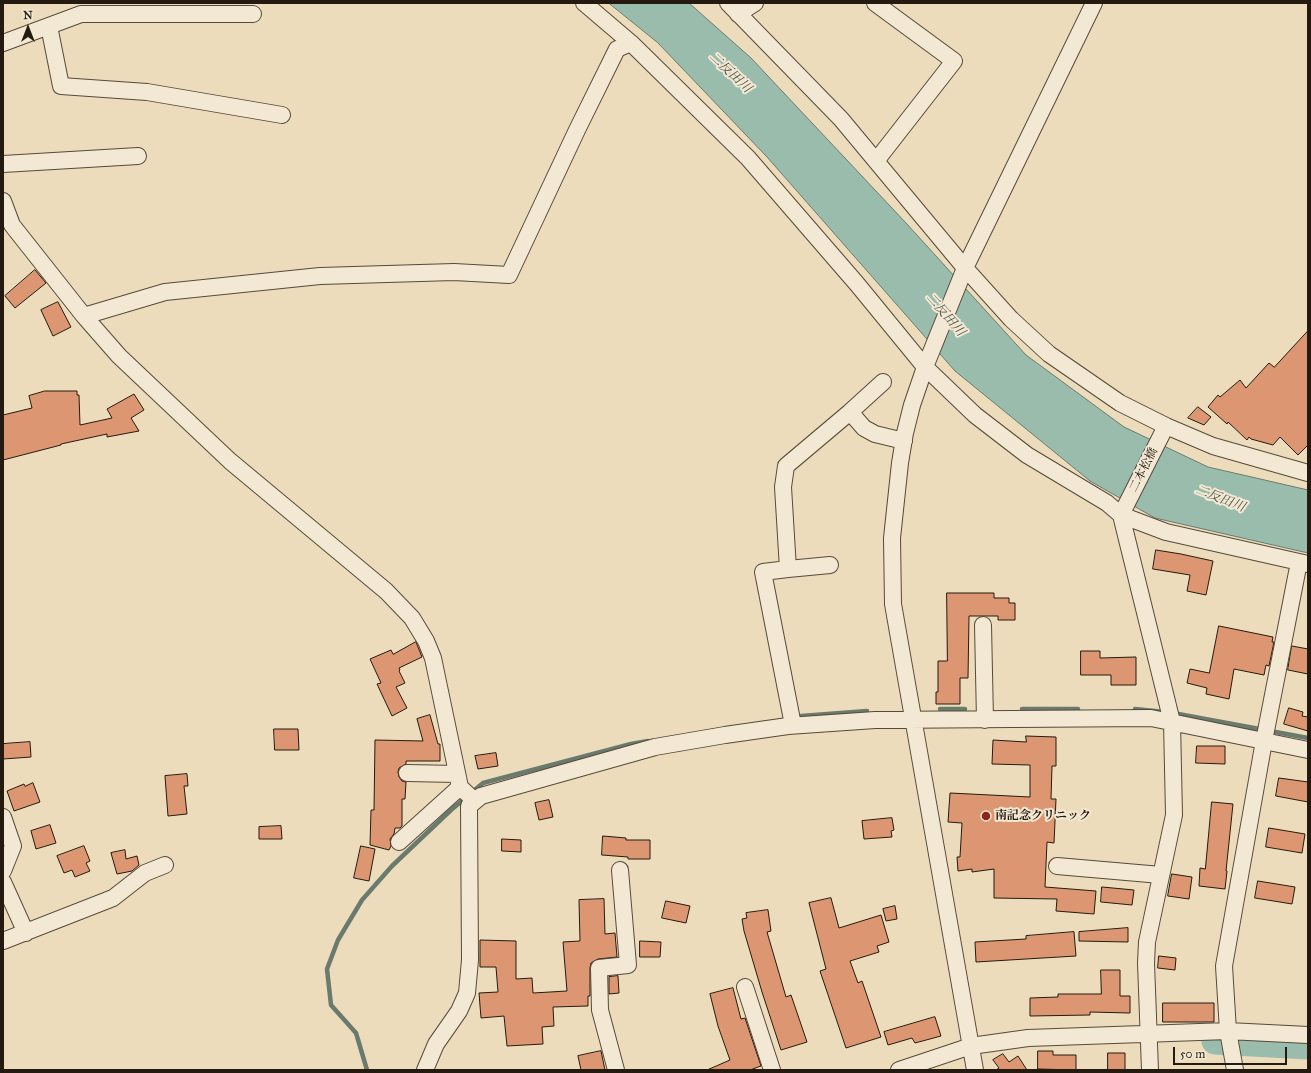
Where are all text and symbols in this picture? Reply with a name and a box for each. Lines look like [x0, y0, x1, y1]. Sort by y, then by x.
north arrow [8, 8, 48, 48]
text: N [23, 9, 33, 22]
water label: 二反田川 [706, 50, 754, 96]
water label: 二反田川 [922, 290, 968, 340]
street label: 二本松橋 [1127, 445, 1161, 495]
water label: 二反田川 [1193, 482, 1247, 516]
place label: 南記念クリニック [995, 809, 1091, 823]
marker: 南記念クリニック [980, 810, 992, 822]
scale bar [1175, 1039, 1289, 1065]
text: 50 m [1180, 1047, 1205, 1061]

